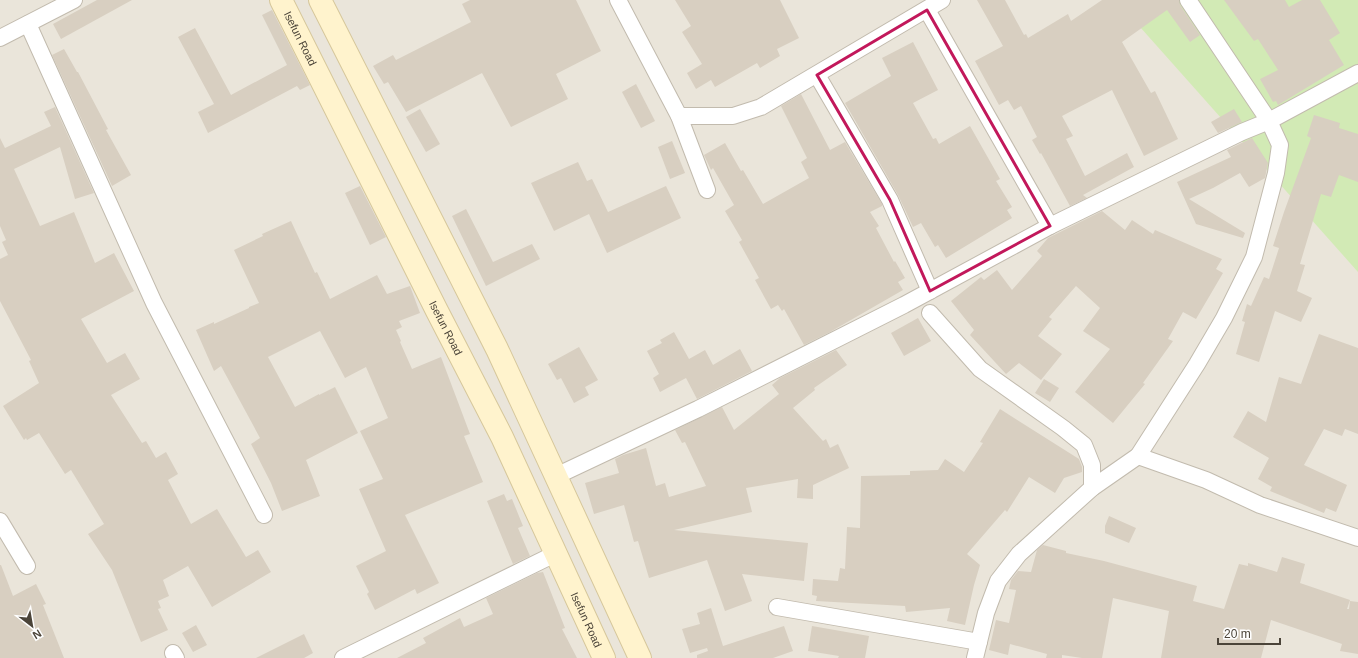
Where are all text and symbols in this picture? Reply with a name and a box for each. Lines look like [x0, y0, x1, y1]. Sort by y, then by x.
street label: Isefun Road [282, 9, 319, 68]
street label: Isefun Road [427, 299, 465, 357]
street label: Isefun Road [568, 590, 604, 649]
north arrow [12, 606, 52, 646]
scale bar [1218, 620, 1280, 646]
text: N [31, 627, 44, 642]
text: 20 m [1224, 627, 1251, 641]

